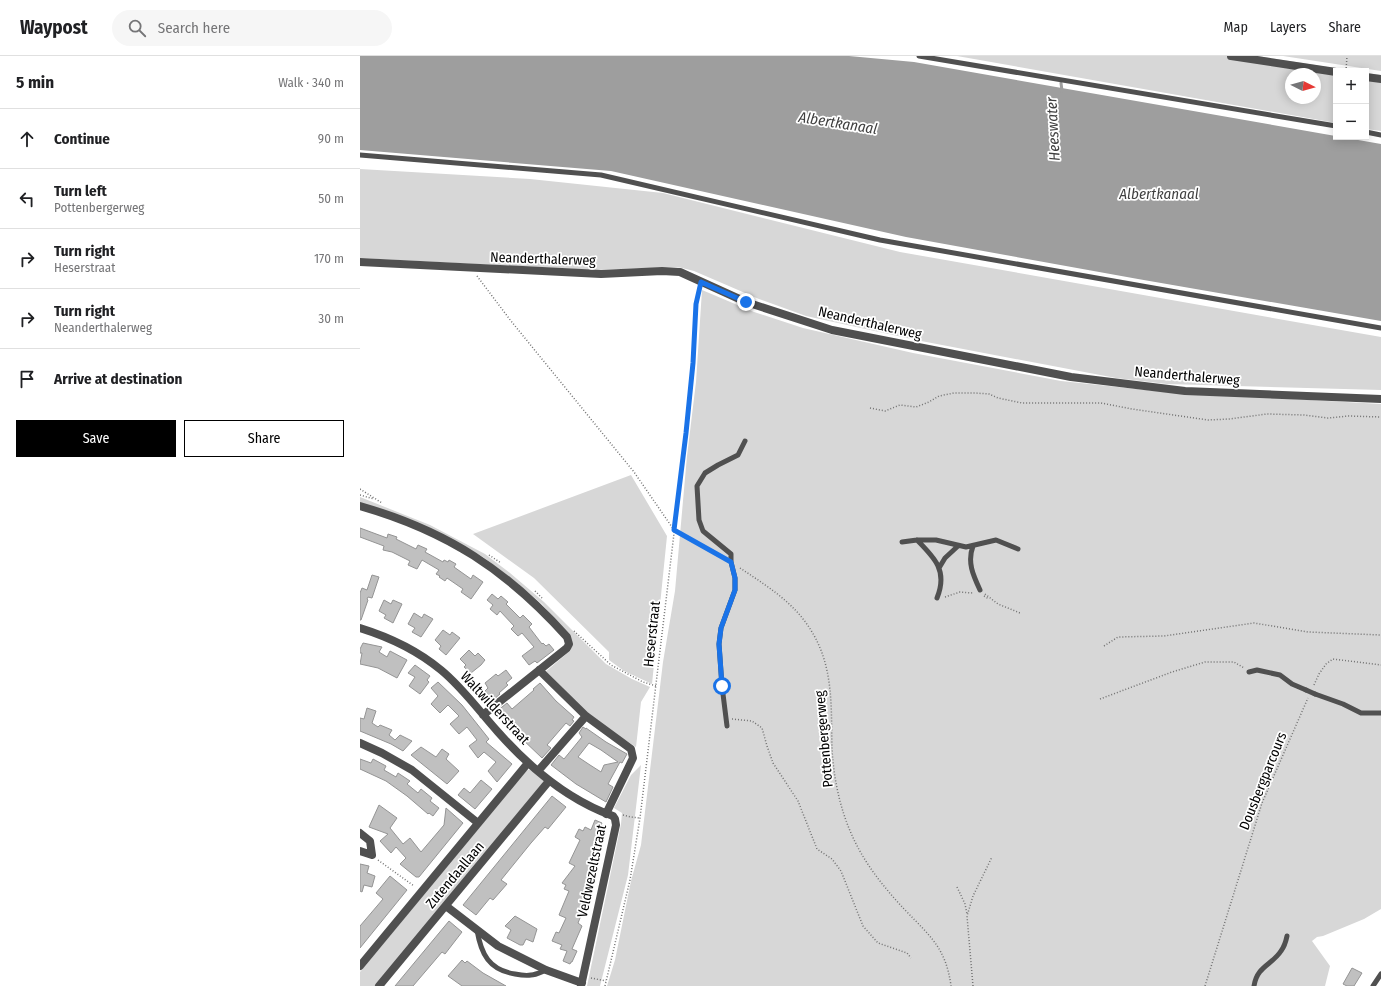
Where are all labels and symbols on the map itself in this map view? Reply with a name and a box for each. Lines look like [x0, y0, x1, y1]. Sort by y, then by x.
north arrow [1285, 68, 1321, 104]
water label: Heeswater [1042, 96, 1064, 161]
water label: Albertkanaal [796, 108, 879, 138]
water label: Albertkanaal [1118, 185, 1199, 203]
street label: Neanderthalerweg [490, 249, 596, 269]
route end [737, 293, 755, 311]
street label: Neanderthalerweg [817, 303, 924, 343]
street label: Neanderthalerweg [1134, 363, 1241, 389]
street label: Heserstraat [640, 600, 664, 668]
street label: Waltwilderstraat [457, 668, 533, 748]
route start [713, 677, 731, 695]
street label: Pottenbergerweg [811, 689, 837, 788]
street label: Dousbergparcours [1236, 730, 1290, 832]
street label: Veldwezeltstraat [574, 823, 610, 919]
street label: Zutendaallaan [422, 838, 488, 912]

